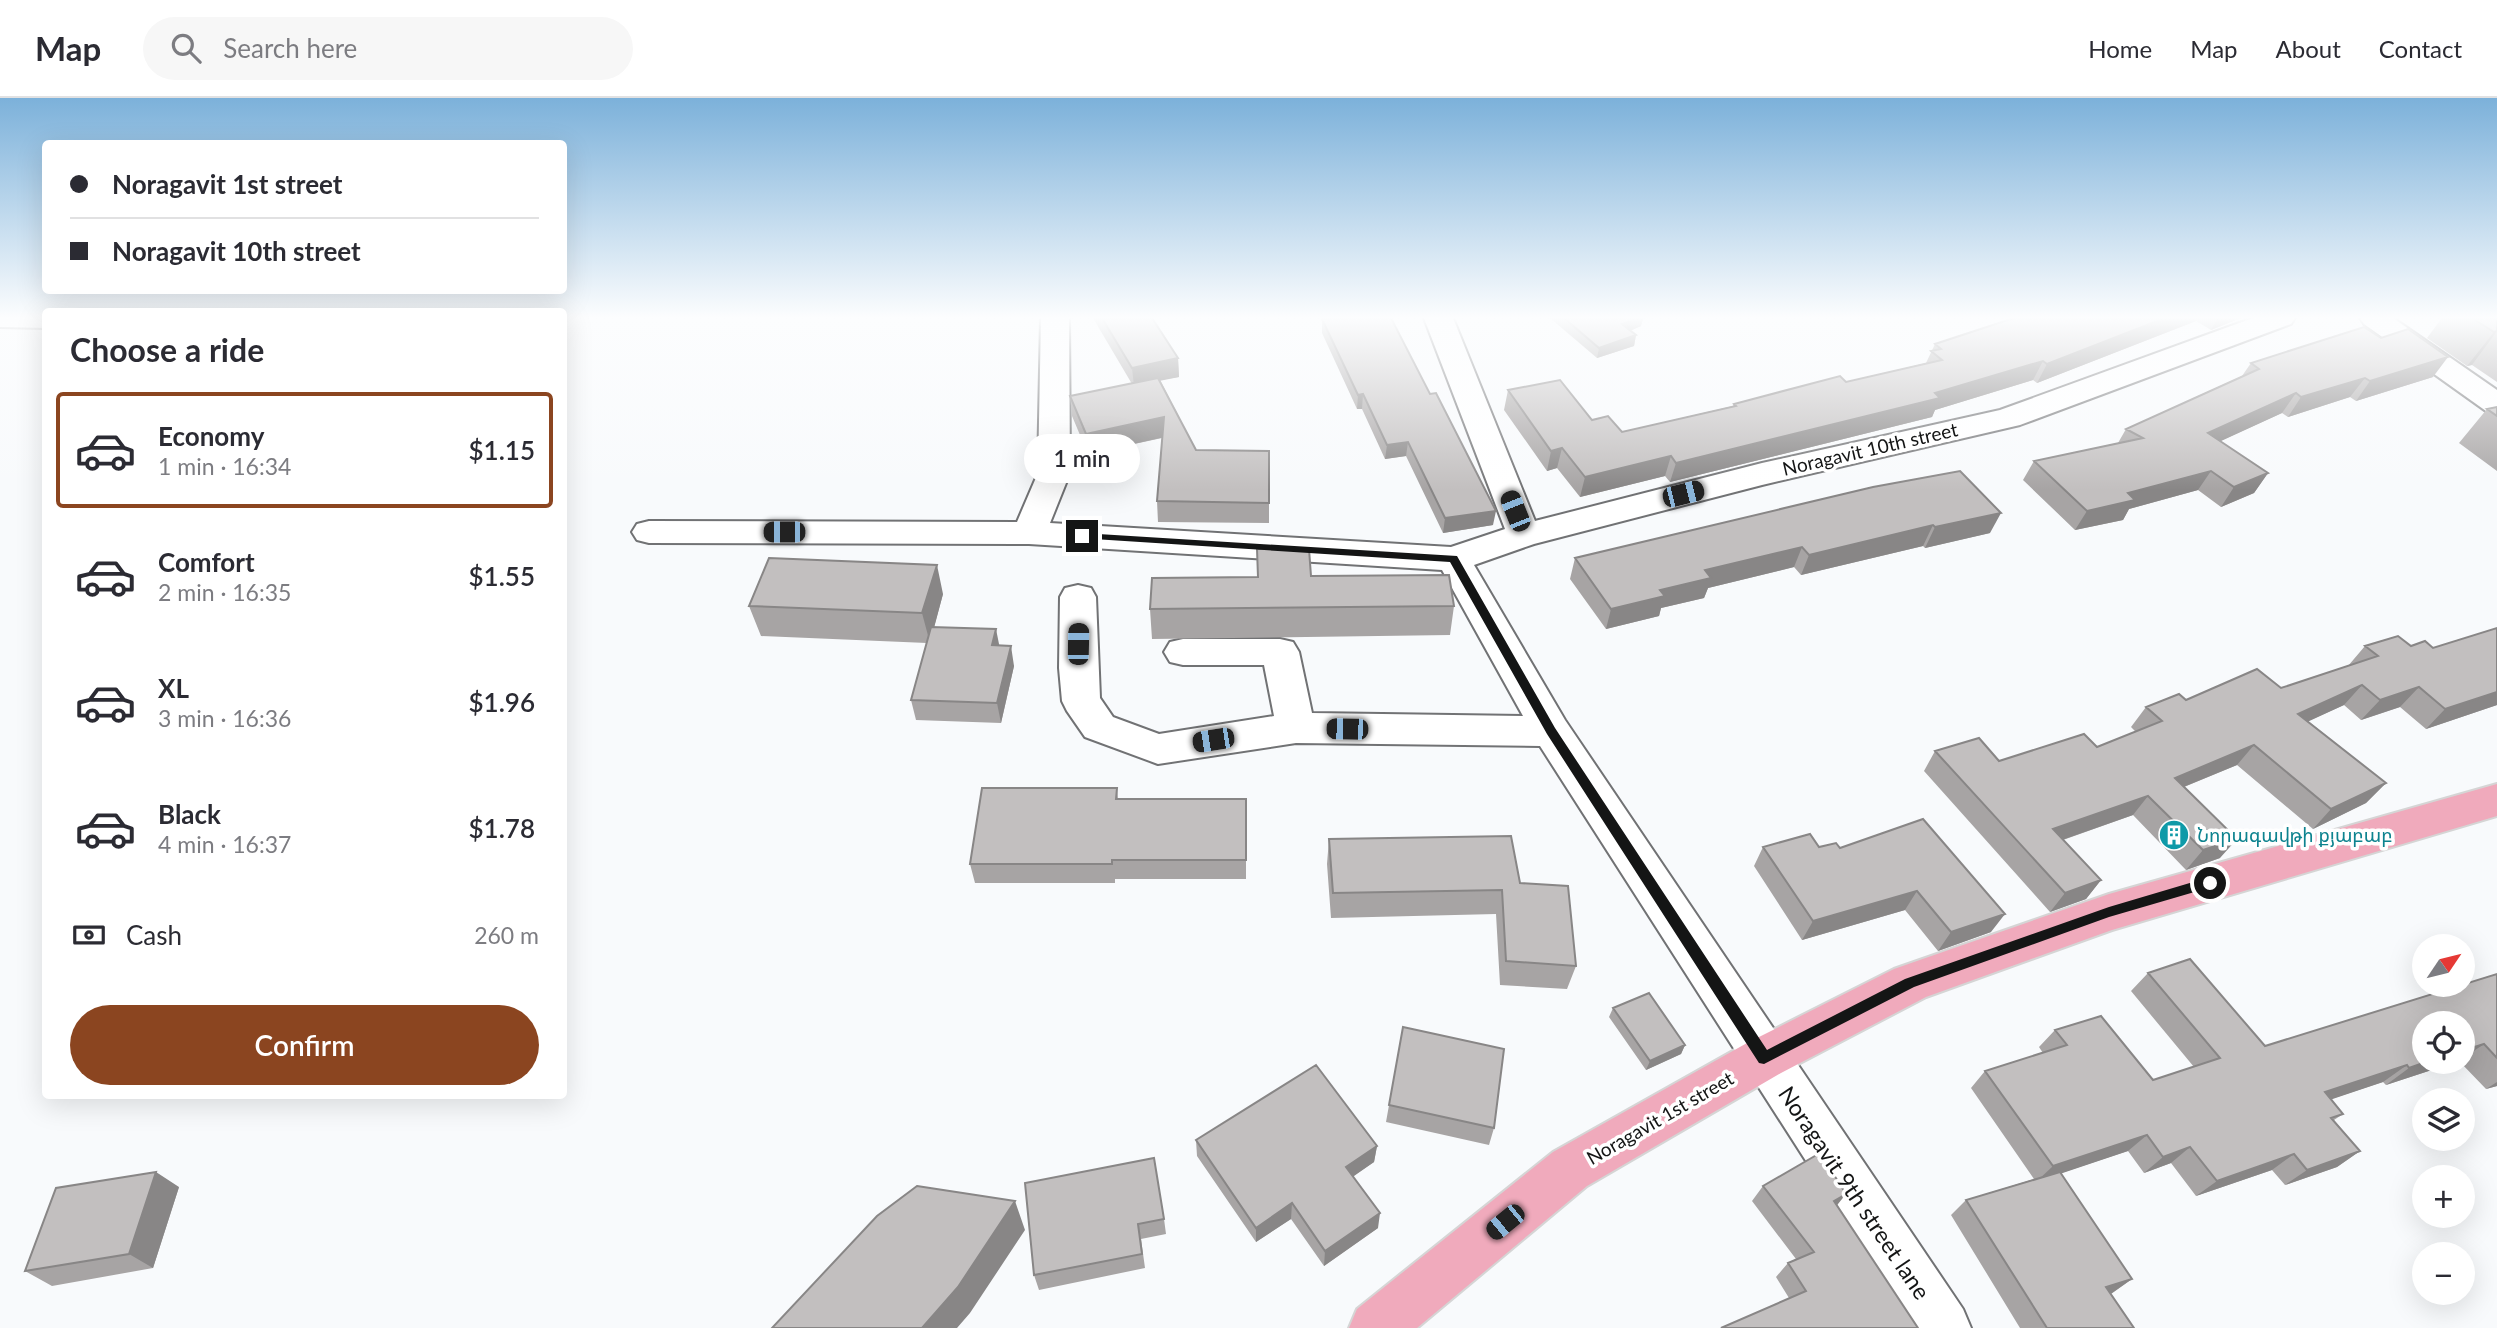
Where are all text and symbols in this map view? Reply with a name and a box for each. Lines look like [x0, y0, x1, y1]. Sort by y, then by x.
search box [143, 17, 633, 80]
text: Map [35, 28, 101, 68]
icon: search [167, 29, 205, 67]
text: Search here [223, 32, 357, 64]
text: Home [2088, 34, 2152, 63]
text: Map [2190, 34, 2238, 63]
text: About [2276, 34, 2341, 63]
text: Contact [2379, 34, 2462, 63]
text: Noragavit 1st street [112, 168, 342, 200]
text: Noragavit 10th street [112, 235, 361, 267]
text: Choose a ride [70, 330, 264, 369]
street label: Noragavit 10th street [1780, 417, 1960, 480]
icon: car [74, 419, 137, 482]
text: Economy [158, 420, 264, 452]
text: $1.15 [469, 434, 535, 466]
callout: 1 min [1024, 434, 1140, 484]
text: 1 min [1054, 444, 1110, 472]
text: 1 min · 16:34 [158, 452, 291, 480]
car [1661, 479, 1706, 509]
car [1498, 488, 1533, 534]
route end [1066, 520, 1098, 552]
car [764, 522, 806, 543]
icon: car [74, 545, 137, 608]
text: Comfort [158, 546, 255, 578]
text: $1.55 [469, 560, 535, 592]
text: 2 min · 16:35 [158, 578, 291, 606]
car [1068, 623, 1089, 665]
icon: car [74, 671, 137, 734]
text: XL [158, 672, 189, 704]
text: $1.96 [469, 686, 535, 718]
text: 3 min · 16:36 [158, 704, 291, 732]
car [1326, 718, 1369, 740]
car [1191, 726, 1236, 754]
icon: car [74, 797, 137, 860]
text: Black [158, 798, 221, 830]
text: $1.78 [469, 812, 535, 844]
building icon: Նորագավթի քյաբաբ [2157, 818, 2191, 852]
place label: Նորագավթի քյաբաբ [2197, 823, 2393, 847]
text: 4 min · 16:37 [158, 830, 291, 858]
route start [2194, 867, 2226, 899]
icon: cash [70, 916, 108, 954]
text: Cash [126, 919, 182, 951]
text: 260 m [474, 921, 539, 949]
north arrow [2412, 934, 2474, 998]
map controls [2412, 934, 2475, 1305]
button: Confirm [70, 1005, 539, 1085]
button: locate [2412, 1011, 2475, 1074]
street label: Noragavit 1st street [1582, 1066, 1737, 1169]
street label: Noragavit 9th street lane [1773, 1081, 1937, 1304]
button: layers [2412, 1088, 2475, 1151]
button: + [2412, 1165, 2475, 1228]
car [1483, 1201, 1528, 1243]
button: − [2412, 1242, 2475, 1305]

